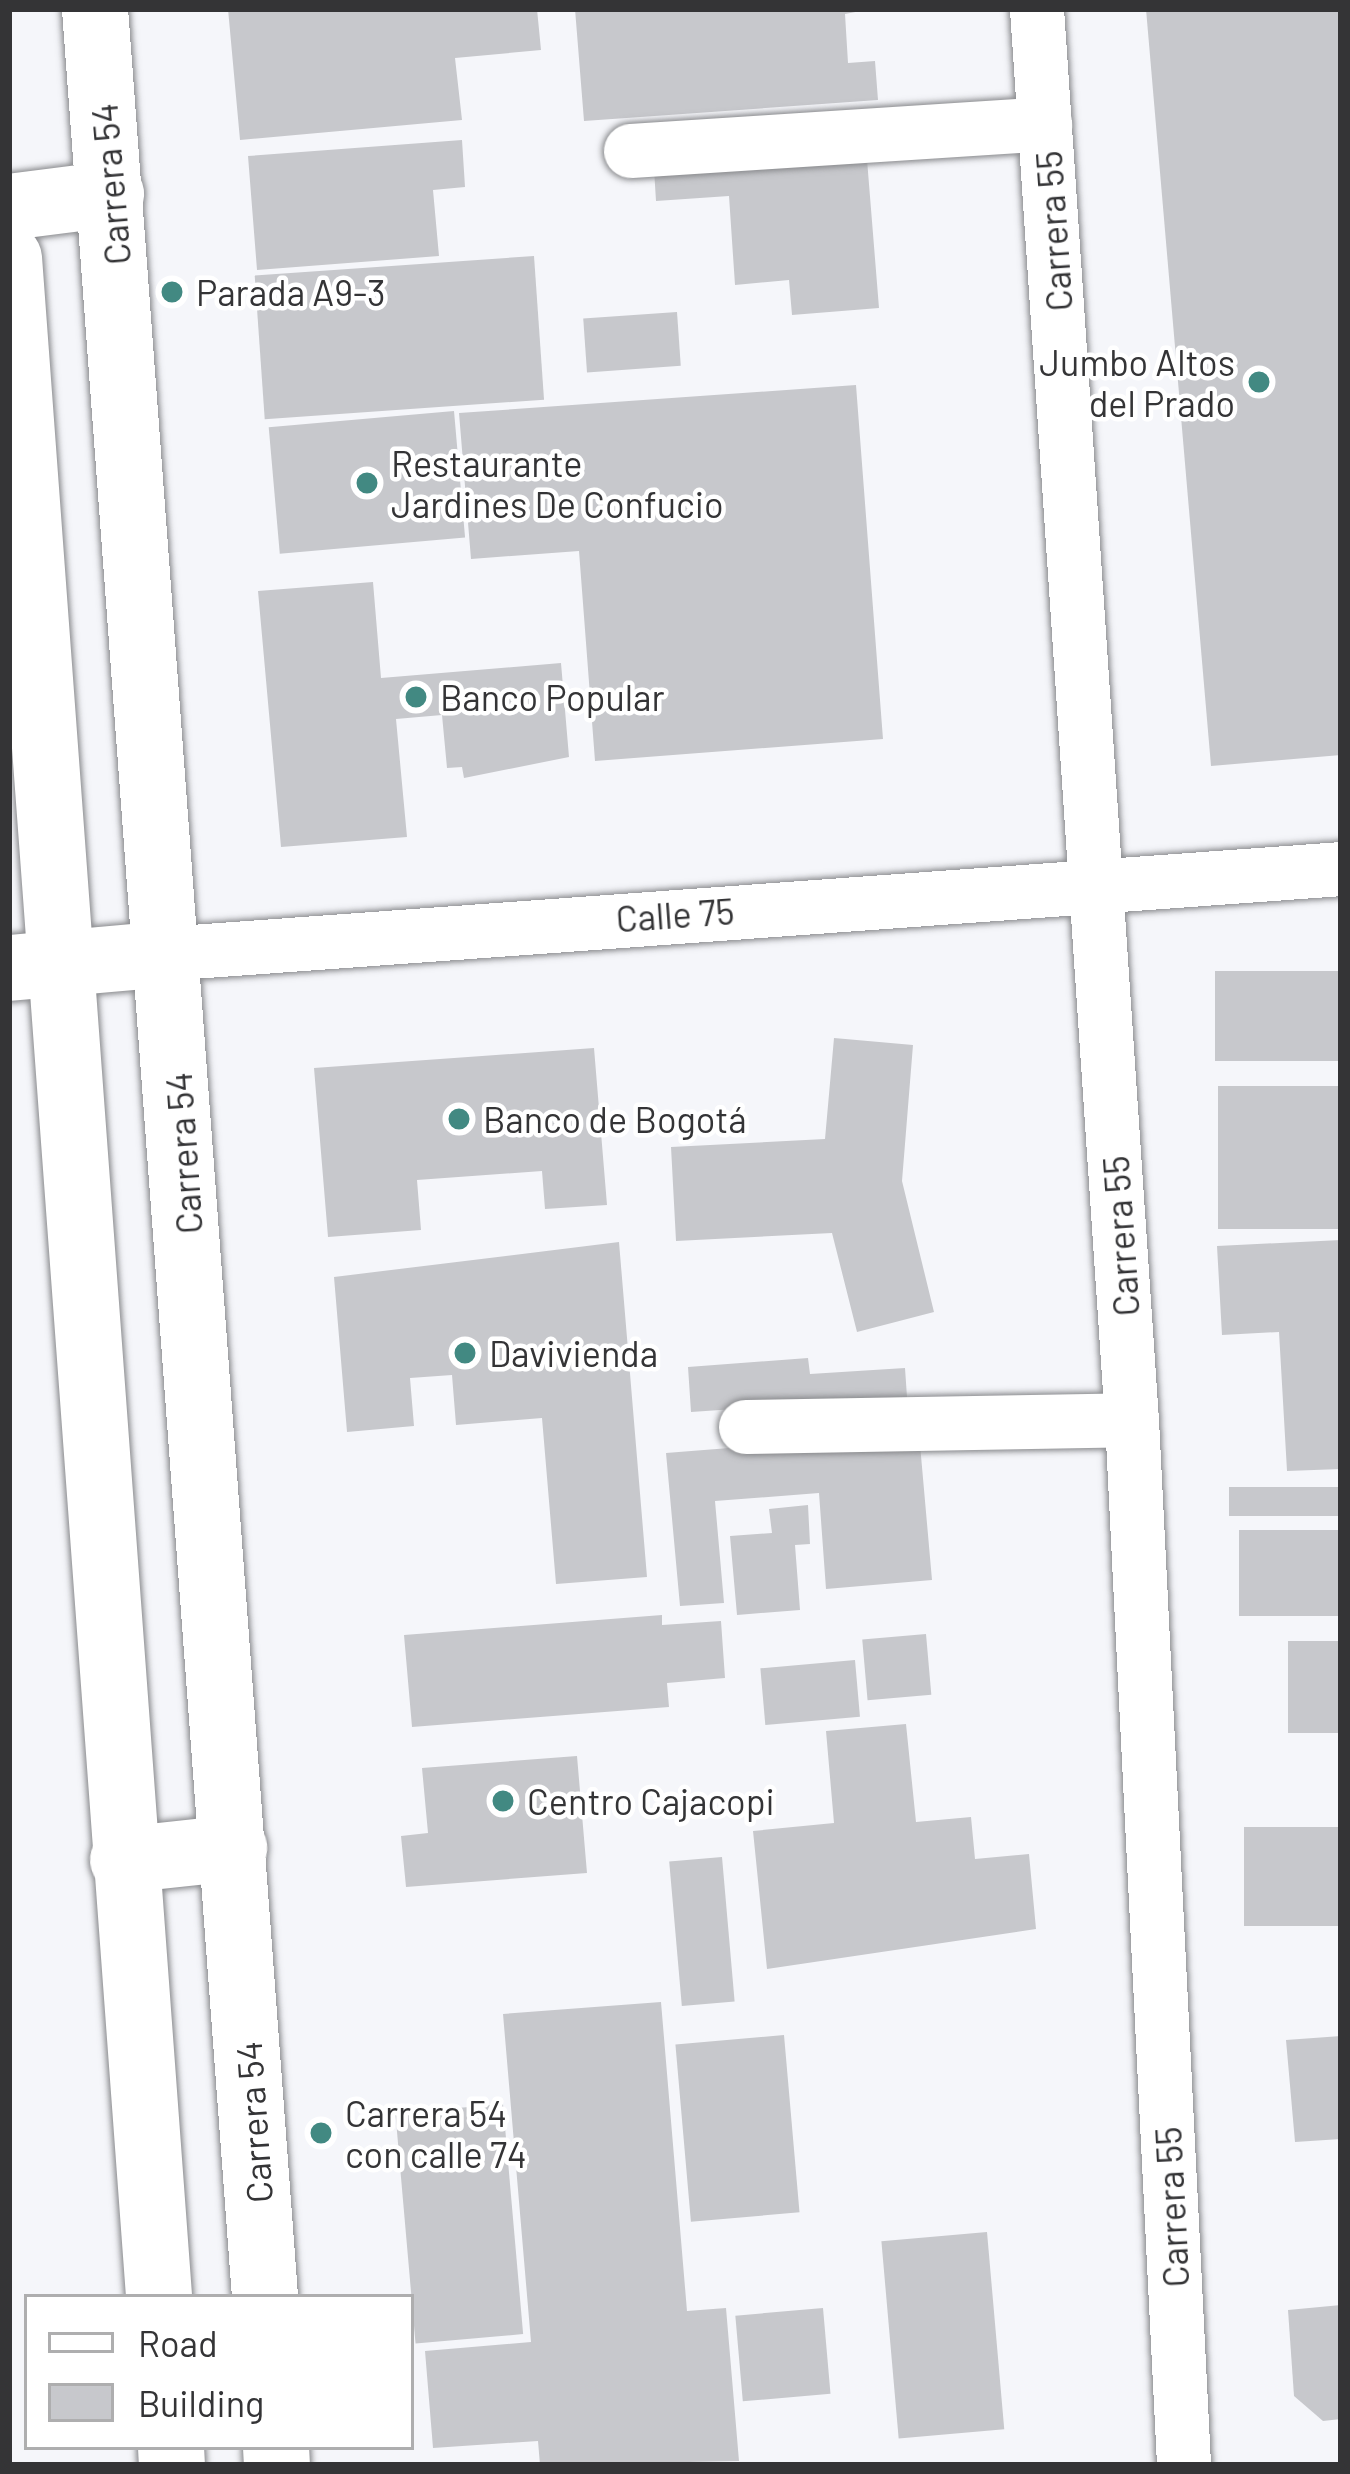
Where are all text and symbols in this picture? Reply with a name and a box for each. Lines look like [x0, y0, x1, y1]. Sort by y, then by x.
street label: Carrera 54 [81, 101, 139, 267]
street label: Carrera 55 [1026, 149, 1080, 313]
place label: Parada A9-3 [196, 270, 386, 314]
marker: Parada A9-3 [159, 279, 185, 305]
place label: Jumbo Altos del Prado [1039, 339, 1235, 424]
marker: Jumbo Altos del Prado [1246, 369, 1272, 395]
place label: Restaurante Jardines De Confucio [391, 440, 724, 525]
marker: Restaurante Jardines De Confucio [354, 470, 380, 496]
place label: Banco Popular [440, 675, 665, 719]
marker: Banco Popular [403, 684, 429, 710]
street label: Calle 75 [614, 888, 736, 940]
street label: Carrera 54 [156, 1071, 210, 1235]
place label: Banco de Bogotá [483, 1097, 747, 1141]
marker: Banco de Bogotá [446, 1106, 472, 1132]
street label: Carrera 55 [1093, 1154, 1147, 1318]
place label: Davivienda [489, 1331, 658, 1375]
marker: Davivienda [452, 1340, 478, 1366]
place label: Centro Cajacopi [527, 1779, 775, 1823]
marker: Centro Cajacopi [490, 1788, 516, 1814]
street label: Carrera 54 [226, 2040, 280, 2204]
place label: Carrera 54 con calle 74 [345, 2090, 527, 2175]
marker: Carrera 54 con calle 74 [308, 2120, 334, 2146]
street label: Carrera 55 [1145, 2126, 1197, 2288]
legend [24, 2294, 414, 2450]
text: Road [138, 2321, 218, 2364]
text: Building [138, 2381, 264, 2424]

